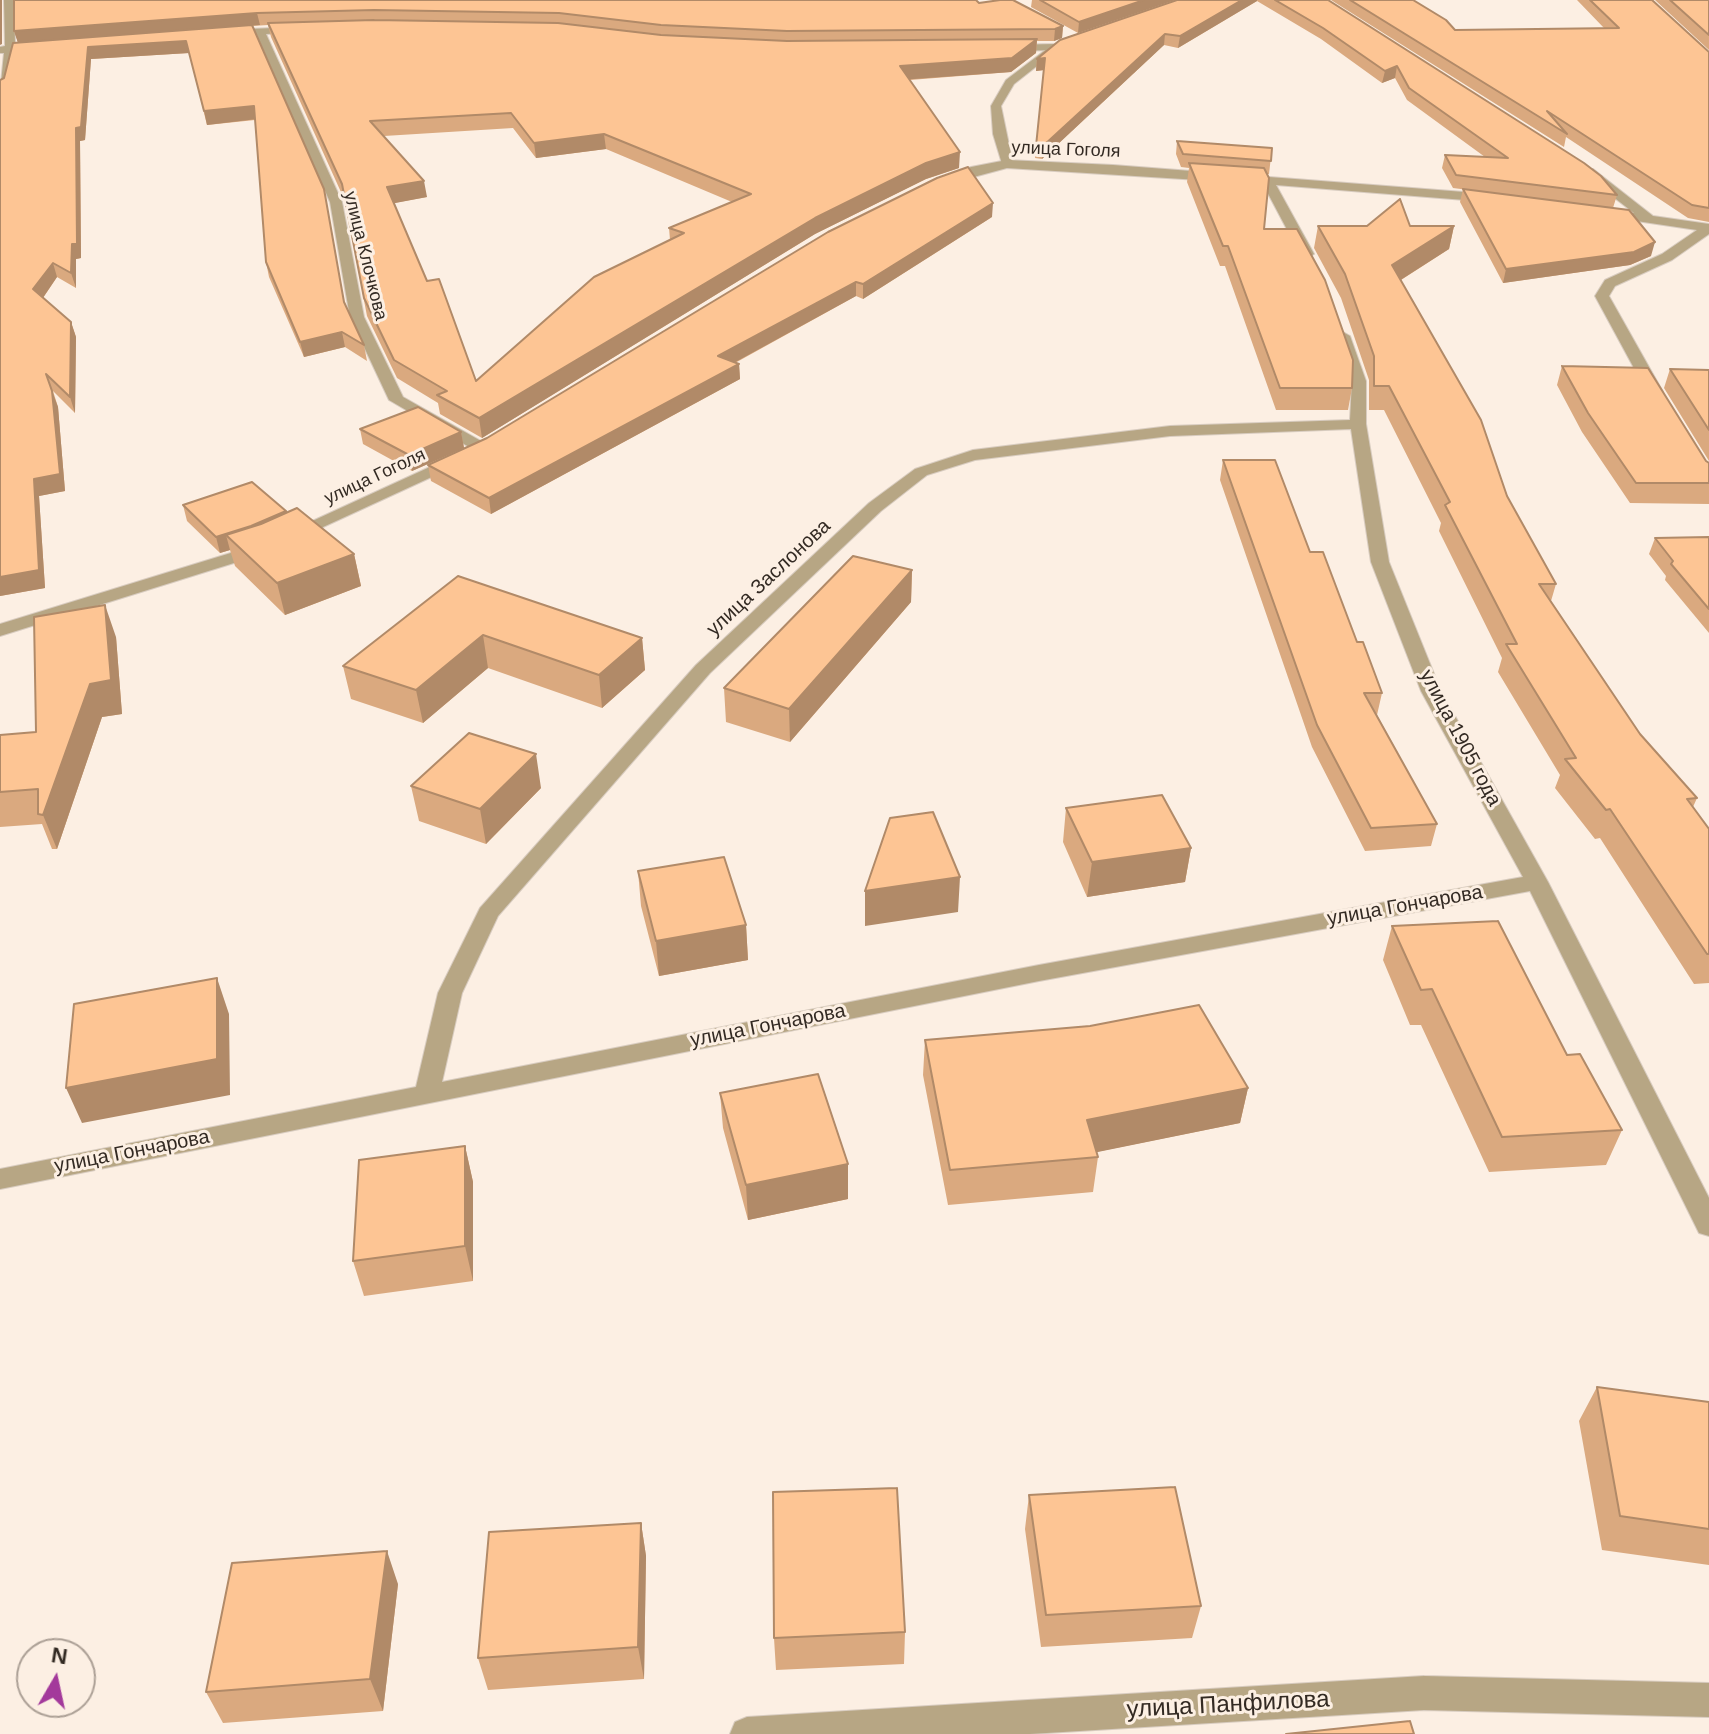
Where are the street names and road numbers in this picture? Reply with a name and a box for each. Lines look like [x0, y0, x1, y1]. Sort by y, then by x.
street label: улица Гоголя [1011, 137, 1121, 163]
street label: улица Клочкова [339, 189, 391, 323]
street label: улица Гоголя [321, 444, 429, 510]
street label: улица Заслонова [702, 515, 836, 641]
street label: улица 1905 года [1414, 666, 1506, 810]
street label: улица Гончарова [1325, 881, 1485, 931]
street label: улица Гончарова [688, 999, 848, 1053]
street label: улица Гончарова [52, 1125, 212, 1179]
street label: улица Панфилова [1126, 1685, 1330, 1725]

